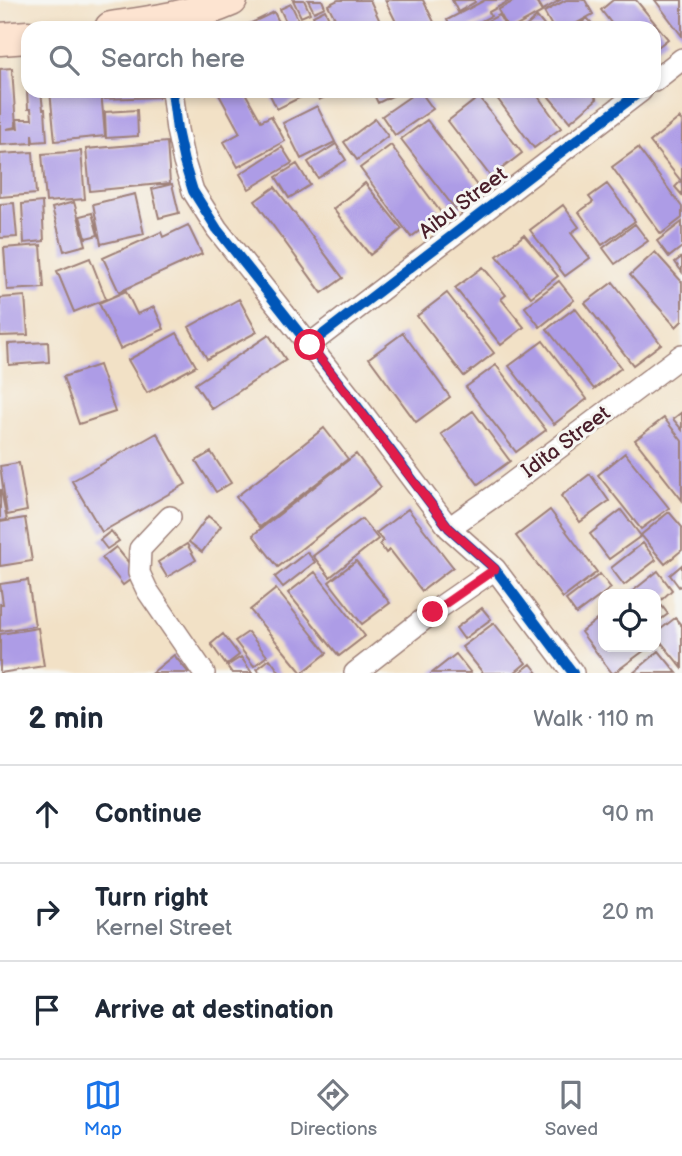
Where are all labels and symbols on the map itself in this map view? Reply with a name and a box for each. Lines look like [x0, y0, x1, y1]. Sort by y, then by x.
street label: Aibu Street [414, 161, 512, 244]
route start [294, 329, 325, 360]
street label: Idita Street [517, 400, 616, 483]
route end [417, 596, 448, 627]

